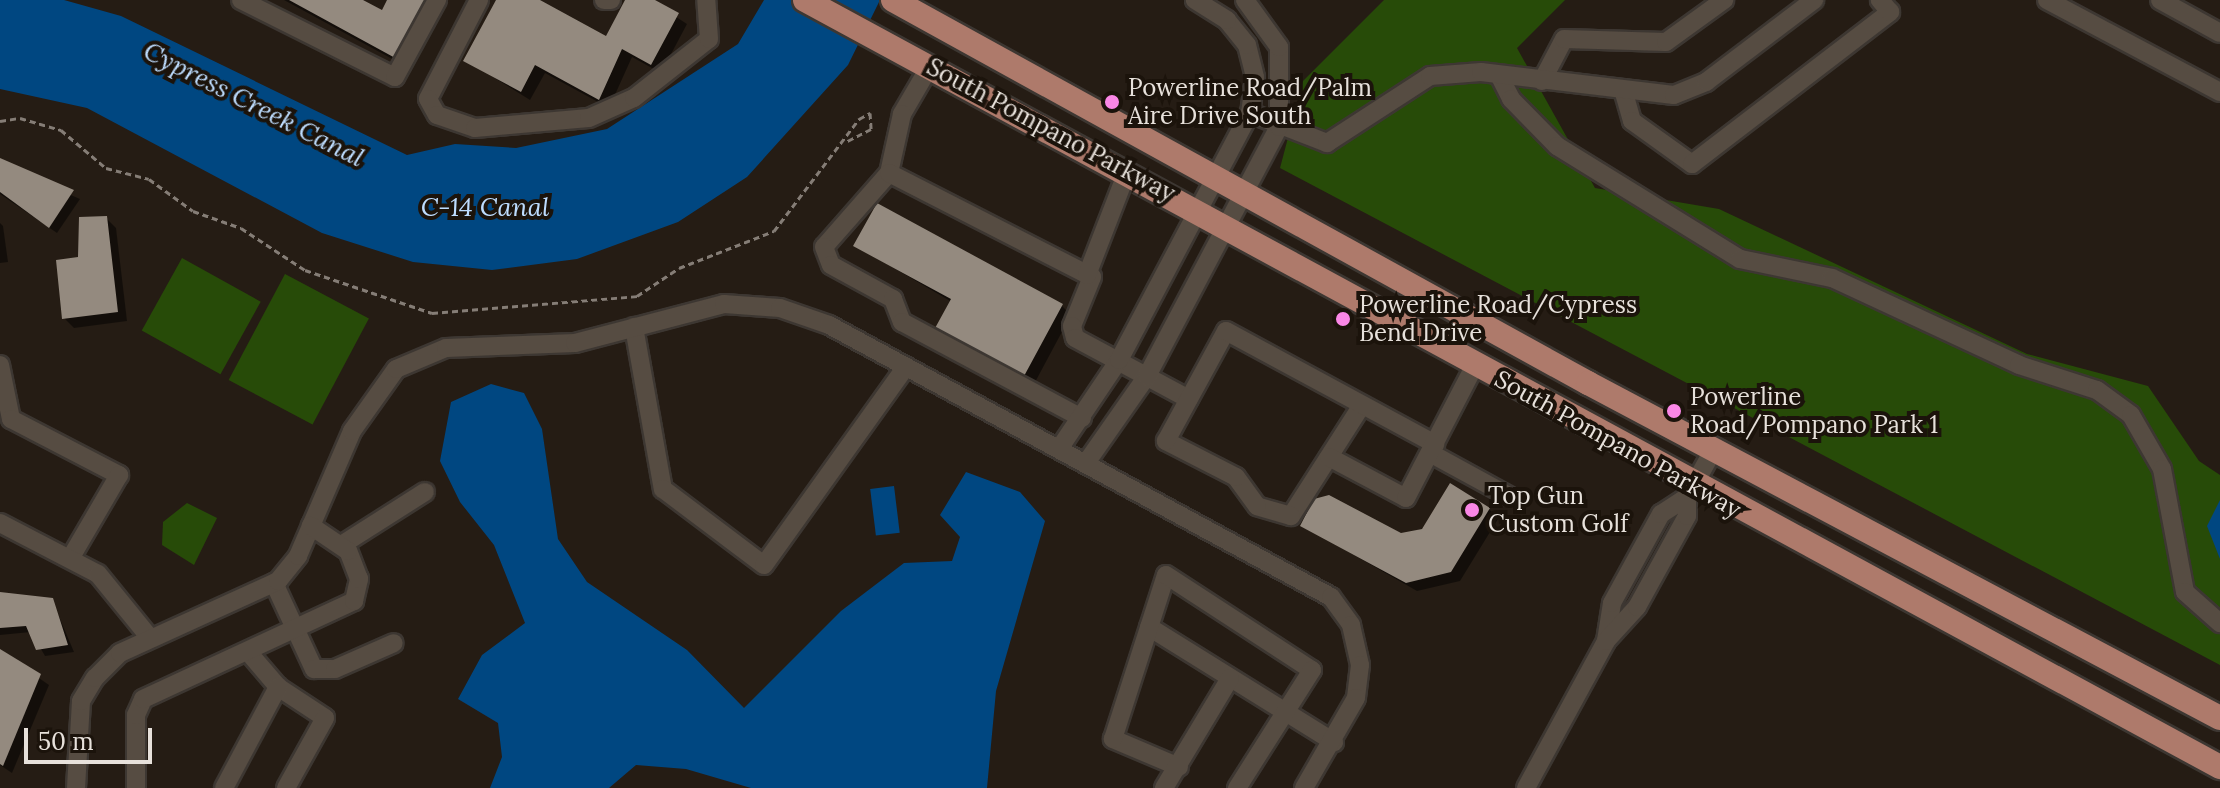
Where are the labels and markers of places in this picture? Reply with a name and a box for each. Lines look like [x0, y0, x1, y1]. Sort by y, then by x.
place label: Powerline Road/Palm Aire Drive South [1128, 74, 1372, 130]
marker: Powerline Road/Palm Aire Drive South [1103, 93, 1121, 111]
place label: Powerline Road/Cypress Bend Drive [1359, 291, 1637, 347]
marker: Powerline Road/Cypress Bend Drive [1334, 310, 1352, 328]
place label: Powerline Road/Pompano Park 1 [1690, 383, 1938, 439]
marker: Powerline Road/Pompano Park 1 [1665, 402, 1683, 420]
place label: Top Gun Custom Golf [1488, 482, 1628, 538]
marker: Top Gun Custom Golf [1463, 501, 1481, 519]

